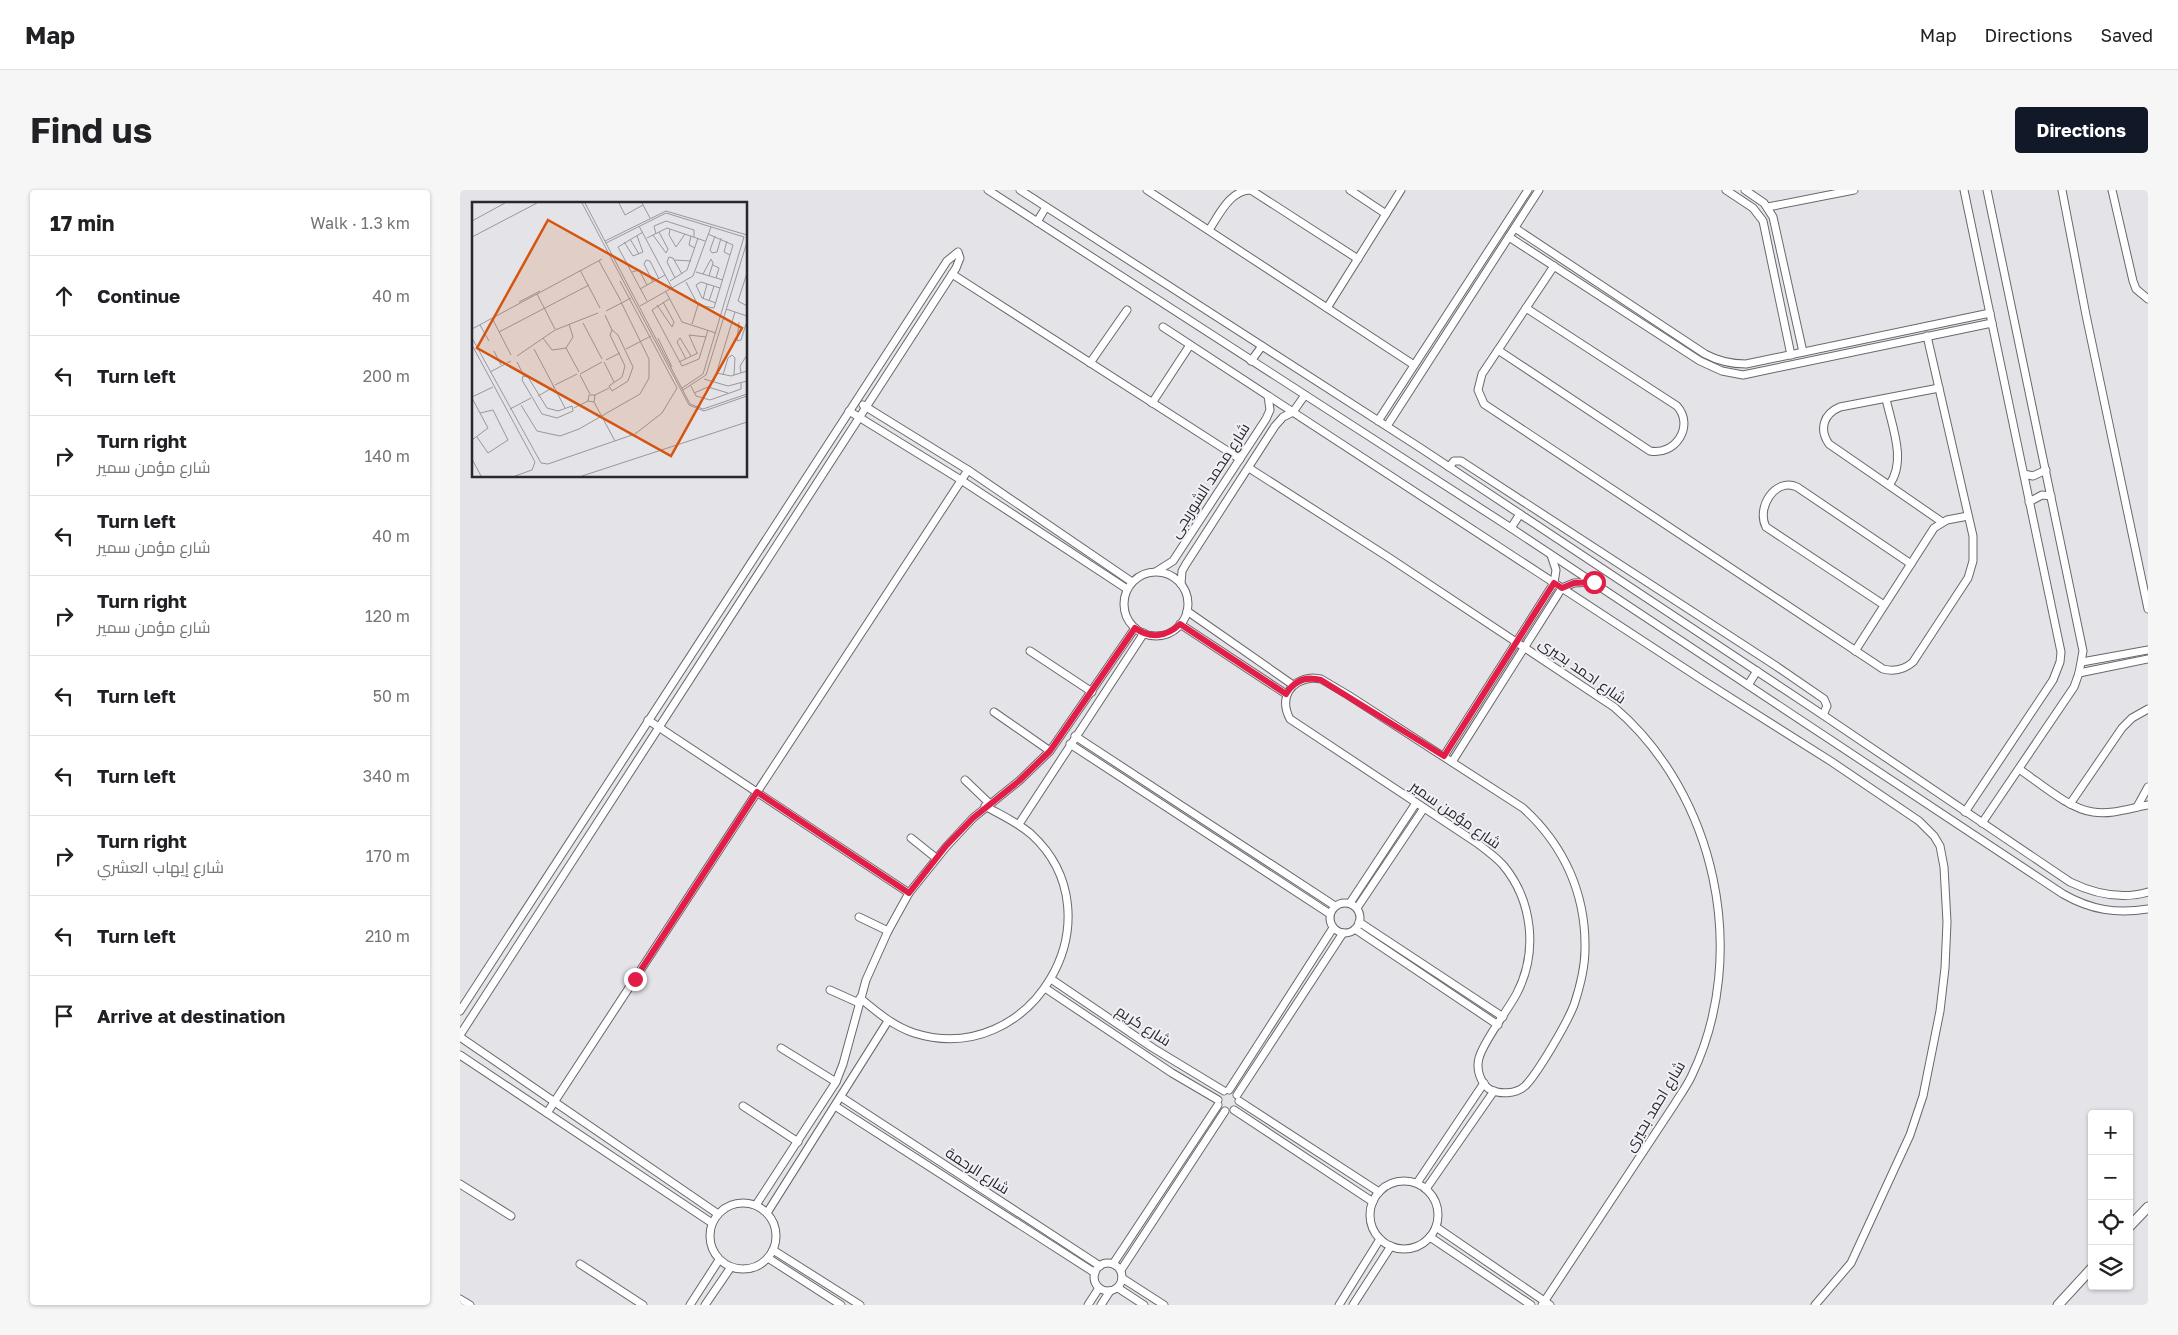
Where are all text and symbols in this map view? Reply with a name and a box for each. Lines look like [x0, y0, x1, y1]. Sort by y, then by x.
text: Map [25, 20, 75, 49]
text: Map [1920, 24, 1956, 46]
text: Directions [1984, 24, 2072, 46]
text: Saved [2100, 24, 2153, 46]
button: Directions [2015, 107, 2148, 153]
text: Find us [30, 109, 152, 151]
inset map [472, 202, 748, 478]
text: 17 min [50, 210, 114, 236]
text: Walk · 1.3 km [310, 213, 410, 233]
icon: ahead [50, 282, 78, 310]
text: Continue [97, 284, 180, 307]
text: 40 m [372, 286, 410, 306]
icon: left [50, 362, 78, 390]
text: Turn left [97, 364, 176, 387]
text: 200 m [363, 366, 410, 386]
street label: شارع محمد الشوربجى [1165, 419, 1255, 542]
text: Turn right [97, 429, 187, 452]
icon: right [50, 442, 78, 470]
text: 140 m [364, 446, 410, 466]
text: شارع مؤمن سمير [97, 457, 211, 477]
text: Turn left [97, 509, 176, 532]
icon: left [50, 522, 78, 550]
text: 40 m [372, 526, 410, 546]
text: شارع مؤمن سمير [97, 537, 211, 557]
route start [1583, 571, 1606, 594]
text: Turn right [97, 589, 187, 612]
icon: right [50, 602, 78, 630]
text: 120 m [365, 606, 410, 626]
text: شارع مؤمن سمير [97, 617, 211, 637]
street label: شارع احمد بحيرى [1534, 633, 1630, 709]
icon: left [50, 682, 78, 710]
text: Turn left [97, 684, 176, 707]
text: 50 m [373, 686, 410, 706]
icon: left [50, 762, 78, 790]
text: Turn left [97, 764, 176, 787]
text: 340 m [363, 766, 410, 786]
street label: شارع مؤمن سمير [1405, 776, 1505, 854]
text: Turn right [97, 829, 187, 852]
icon: right [50, 842, 78, 870]
text: 170 m [366, 846, 410, 866]
text: شارع إيهاب العشري [97, 857, 224, 877]
icon: left [50, 922, 78, 950]
text: Turn left [97, 924, 176, 947]
text: 210 m [365, 926, 410, 946]
route end [624, 968, 647, 991]
street label: شارع كريم [1112, 1001, 1175, 1052]
icon: arrive [50, 1002, 78, 1030]
text: Arrive at destination [97, 1004, 285, 1027]
street label: شارع احمد بحيرى [1620, 1057, 1691, 1156]
map controls [2088, 1110, 2133, 1290]
button: + [2088, 1110, 2133, 1155]
street label: شارع الرحمة [941, 1143, 1013, 1200]
button: − [2088, 1155, 2133, 1200]
button: locate [2088, 1200, 2133, 1245]
button: layers [2088, 1245, 2133, 1290]

